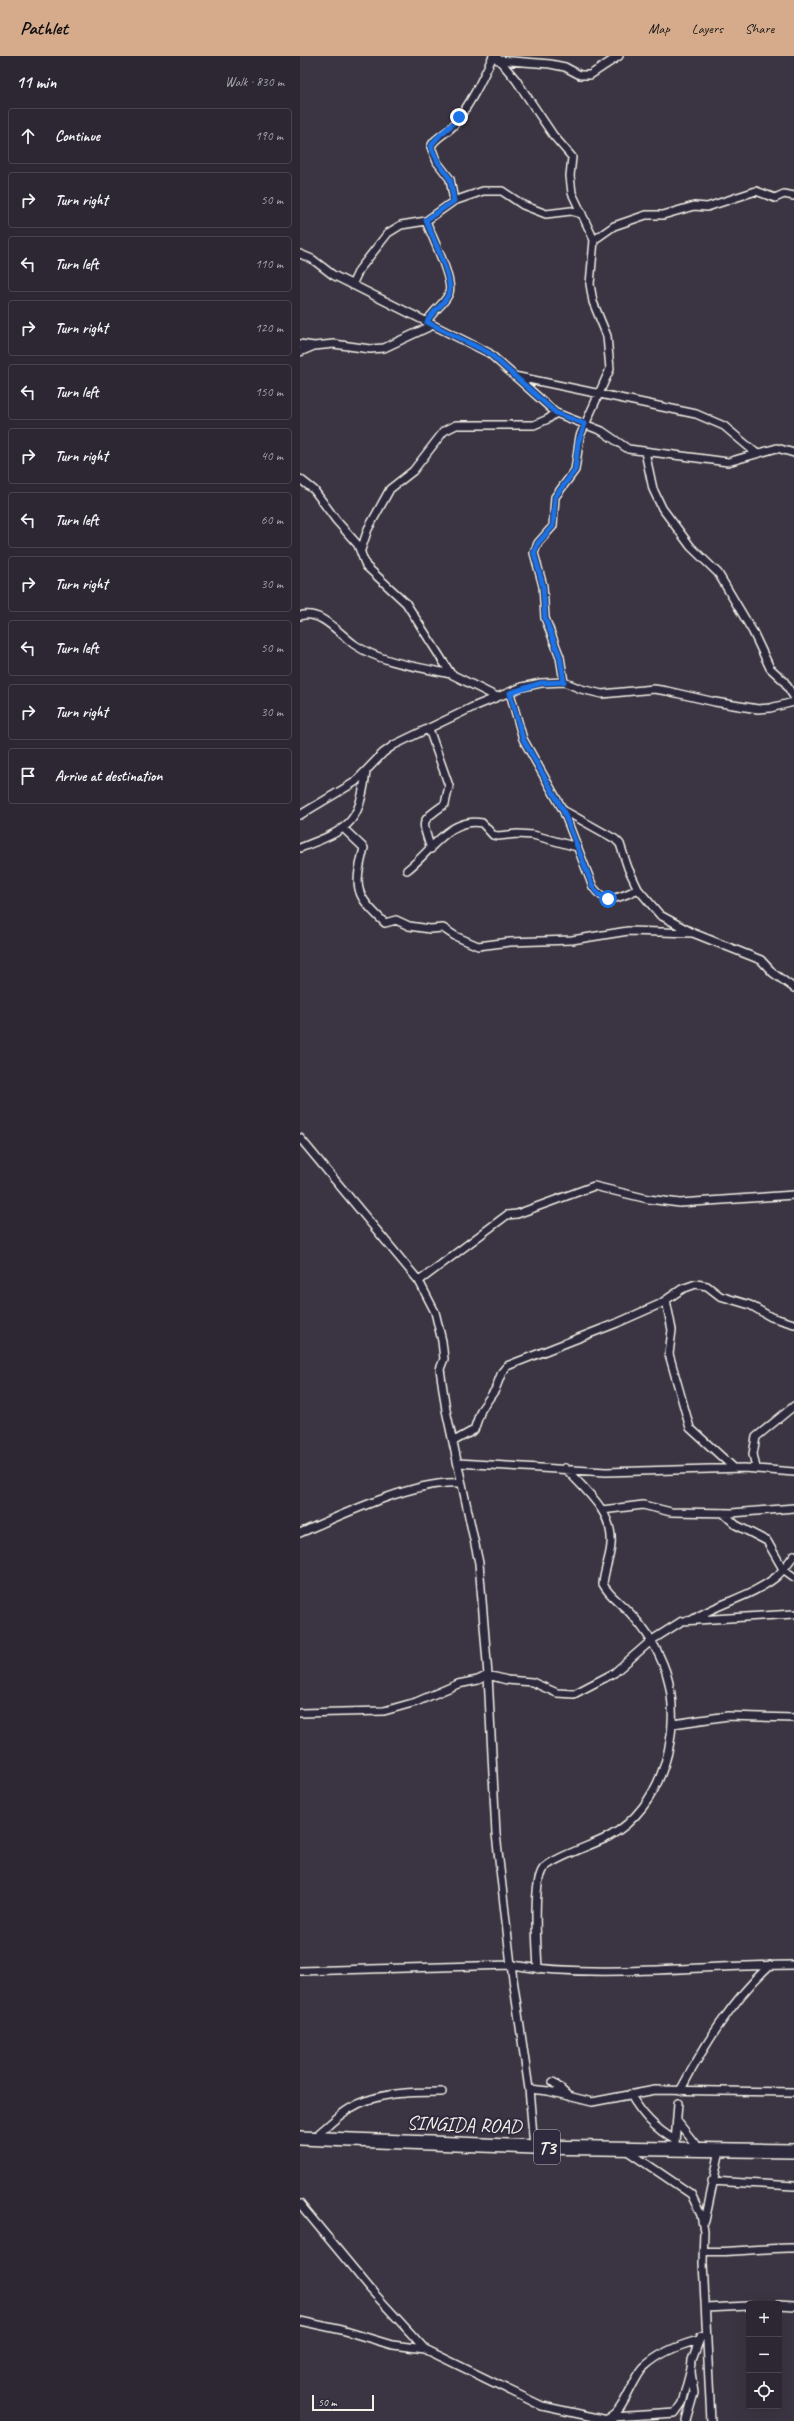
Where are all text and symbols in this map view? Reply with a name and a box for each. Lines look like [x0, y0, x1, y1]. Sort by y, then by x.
text: Pathlet [20, 16, 68, 40]
text: Map [648, 20, 670, 37]
text: Layers [692, 20, 723, 37]
text: Share [745, 20, 774, 37]
text: 11 min [16, 72, 56, 93]
text: Walk · 830 m [225, 74, 284, 90]
route end [450, 108, 468, 126]
icon: ahead [17, 125, 39, 147]
text: Continue [55, 127, 100, 146]
text: 190 m [255, 128, 283, 144]
icon: right [17, 189, 39, 211]
text: Turn right [55, 191, 108, 210]
text: 50 m [261, 192, 283, 208]
icon: left [17, 253, 39, 275]
text: Turn left [55, 255, 98, 274]
text: 110 m [255, 256, 283, 272]
icon: right [17, 317, 39, 339]
text: Turn right [55, 319, 108, 338]
text: 120 m [255, 320, 283, 336]
icon: left [17, 381, 39, 403]
text: Turn left [55, 383, 98, 402]
text: 150 m [255, 384, 283, 400]
icon: right [17, 445, 39, 467]
text: Turn right [55, 447, 108, 466]
text: 40 m [261, 448, 283, 464]
icon: left [17, 509, 39, 531]
text: Turn left [55, 511, 98, 530]
text: 60 m [261, 512, 283, 528]
icon: right [17, 573, 39, 595]
text: Turn right [55, 575, 108, 594]
text: 30 m [261, 576, 283, 592]
icon: left [17, 637, 39, 659]
text: Turn left [55, 639, 98, 658]
text: 50 m [261, 640, 283, 656]
icon: right [17, 701, 39, 723]
text: Turn right [55, 703, 108, 722]
text: 30 m [261, 704, 283, 720]
icon: arrive [17, 765, 39, 787]
text: Arrive at destination [55, 767, 162, 786]
route start [599, 890, 617, 908]
street label: SINGIDA ROAD [406, 2110, 524, 2139]
road number: T3 [534, 2130, 560, 2164]
map controls [746, 2301, 782, 2409]
button: + [746, 2301, 782, 2337]
button: − [746, 2337, 782, 2373]
button: locate [746, 2373, 782, 2409]
scale bar [312, 2393, 374, 2412]
text: 50 m [318, 2395, 337, 2409]

